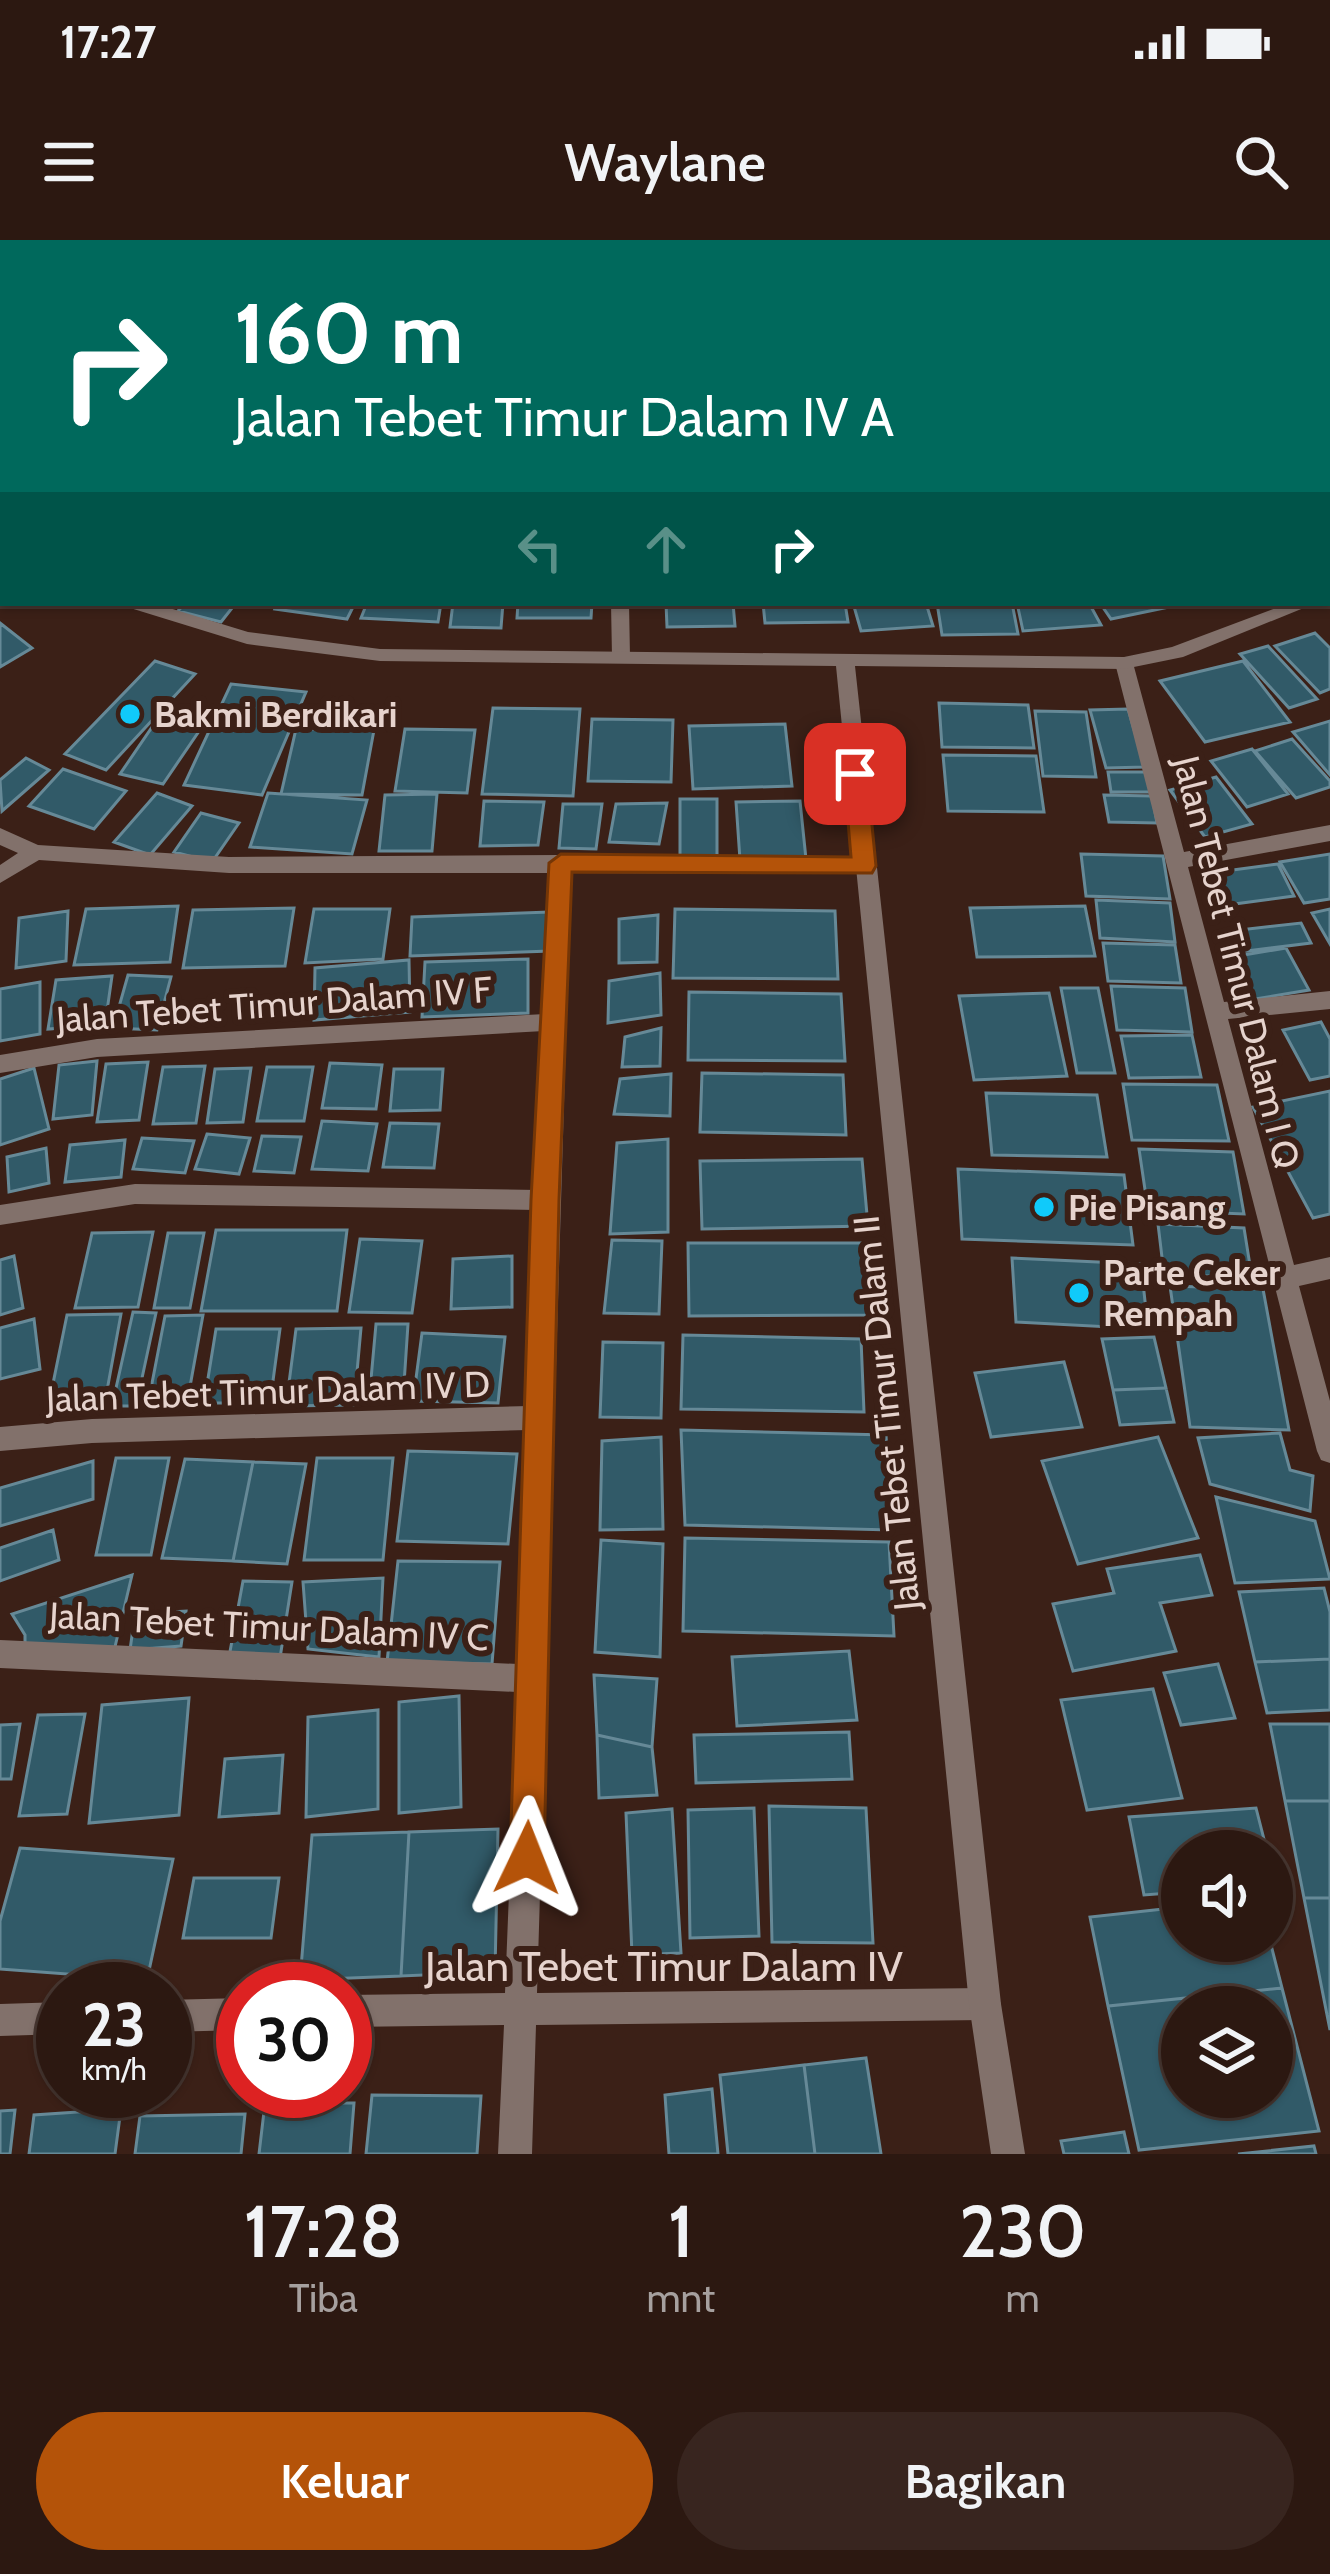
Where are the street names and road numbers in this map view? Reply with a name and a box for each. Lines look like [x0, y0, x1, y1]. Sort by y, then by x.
street label: Jalan Tebet Timur Dalam I Q [1164, 750, 1310, 1173]
street label: Jalan Tebet Timur Dalam IV F [54, 967, 493, 1041]
street label: Jalan Tebet Timur Dalam II [843, 1213, 929, 1614]
street label: Jalan Tebet Timur Dalam IV D [44, 1361, 491, 1421]
street label: Jalan Tebet Timur Dalam IV C [47, 1592, 490, 1659]
street label: Jalan Tebet Timur Dalam IV [424, 1940, 903, 1992]

